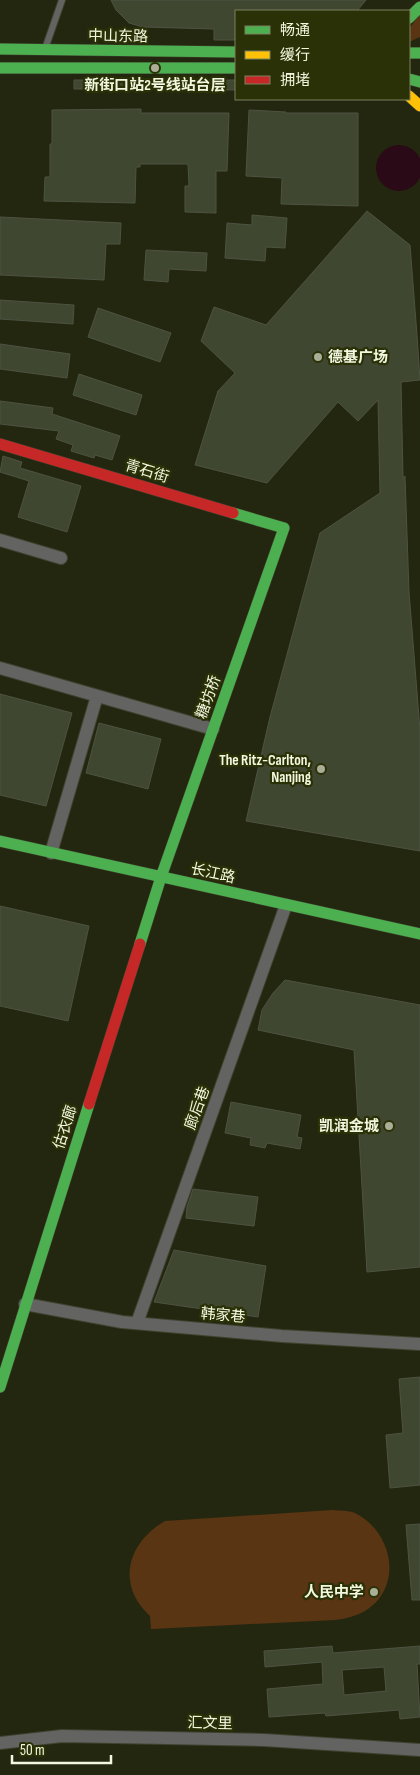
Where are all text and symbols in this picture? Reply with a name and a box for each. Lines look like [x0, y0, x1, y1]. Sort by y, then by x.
legend [235, 10, 410, 100]
text: 畅通 [280, 21, 310, 40]
street label: 中山东路 [88, 26, 148, 47]
text: 缓行 [280, 46, 310, 65]
marker: 新街口站2号线站台层 [149, 62, 161, 74]
text: 拥堵 [280, 71, 310, 90]
place label: 新街口站2号线站台层 [84, 76, 226, 95]
place label: 德基广场 [328, 348, 388, 367]
marker: 德基广场 [312, 351, 324, 363]
street label: 青石街 [123, 456, 171, 487]
street label: 糖坊桥 [192, 673, 225, 722]
place label: The Ritz-Carlton, Nanjing [219, 751, 312, 787]
marker: The Ritz-Carlton, Nanjing [315, 763, 327, 775]
street label: 长江路 [189, 860, 237, 887]
street label: 廊后巷 [181, 1084, 214, 1133]
street label: 估衣廊 [49, 1103, 81, 1151]
place label: 凯润金城 [319, 1117, 379, 1136]
marker: 凯润金城 [383, 1120, 395, 1132]
street label: 韩家巷 [200, 1304, 246, 1327]
place label: 人民中学 [304, 1583, 364, 1602]
marker: 人民中学 [368, 1586, 380, 1598]
street label: 汇文里 [187, 1714, 233, 1733]
scale bar [12, 1732, 111, 1764]
text: 50 m [20, 1741, 45, 1760]

